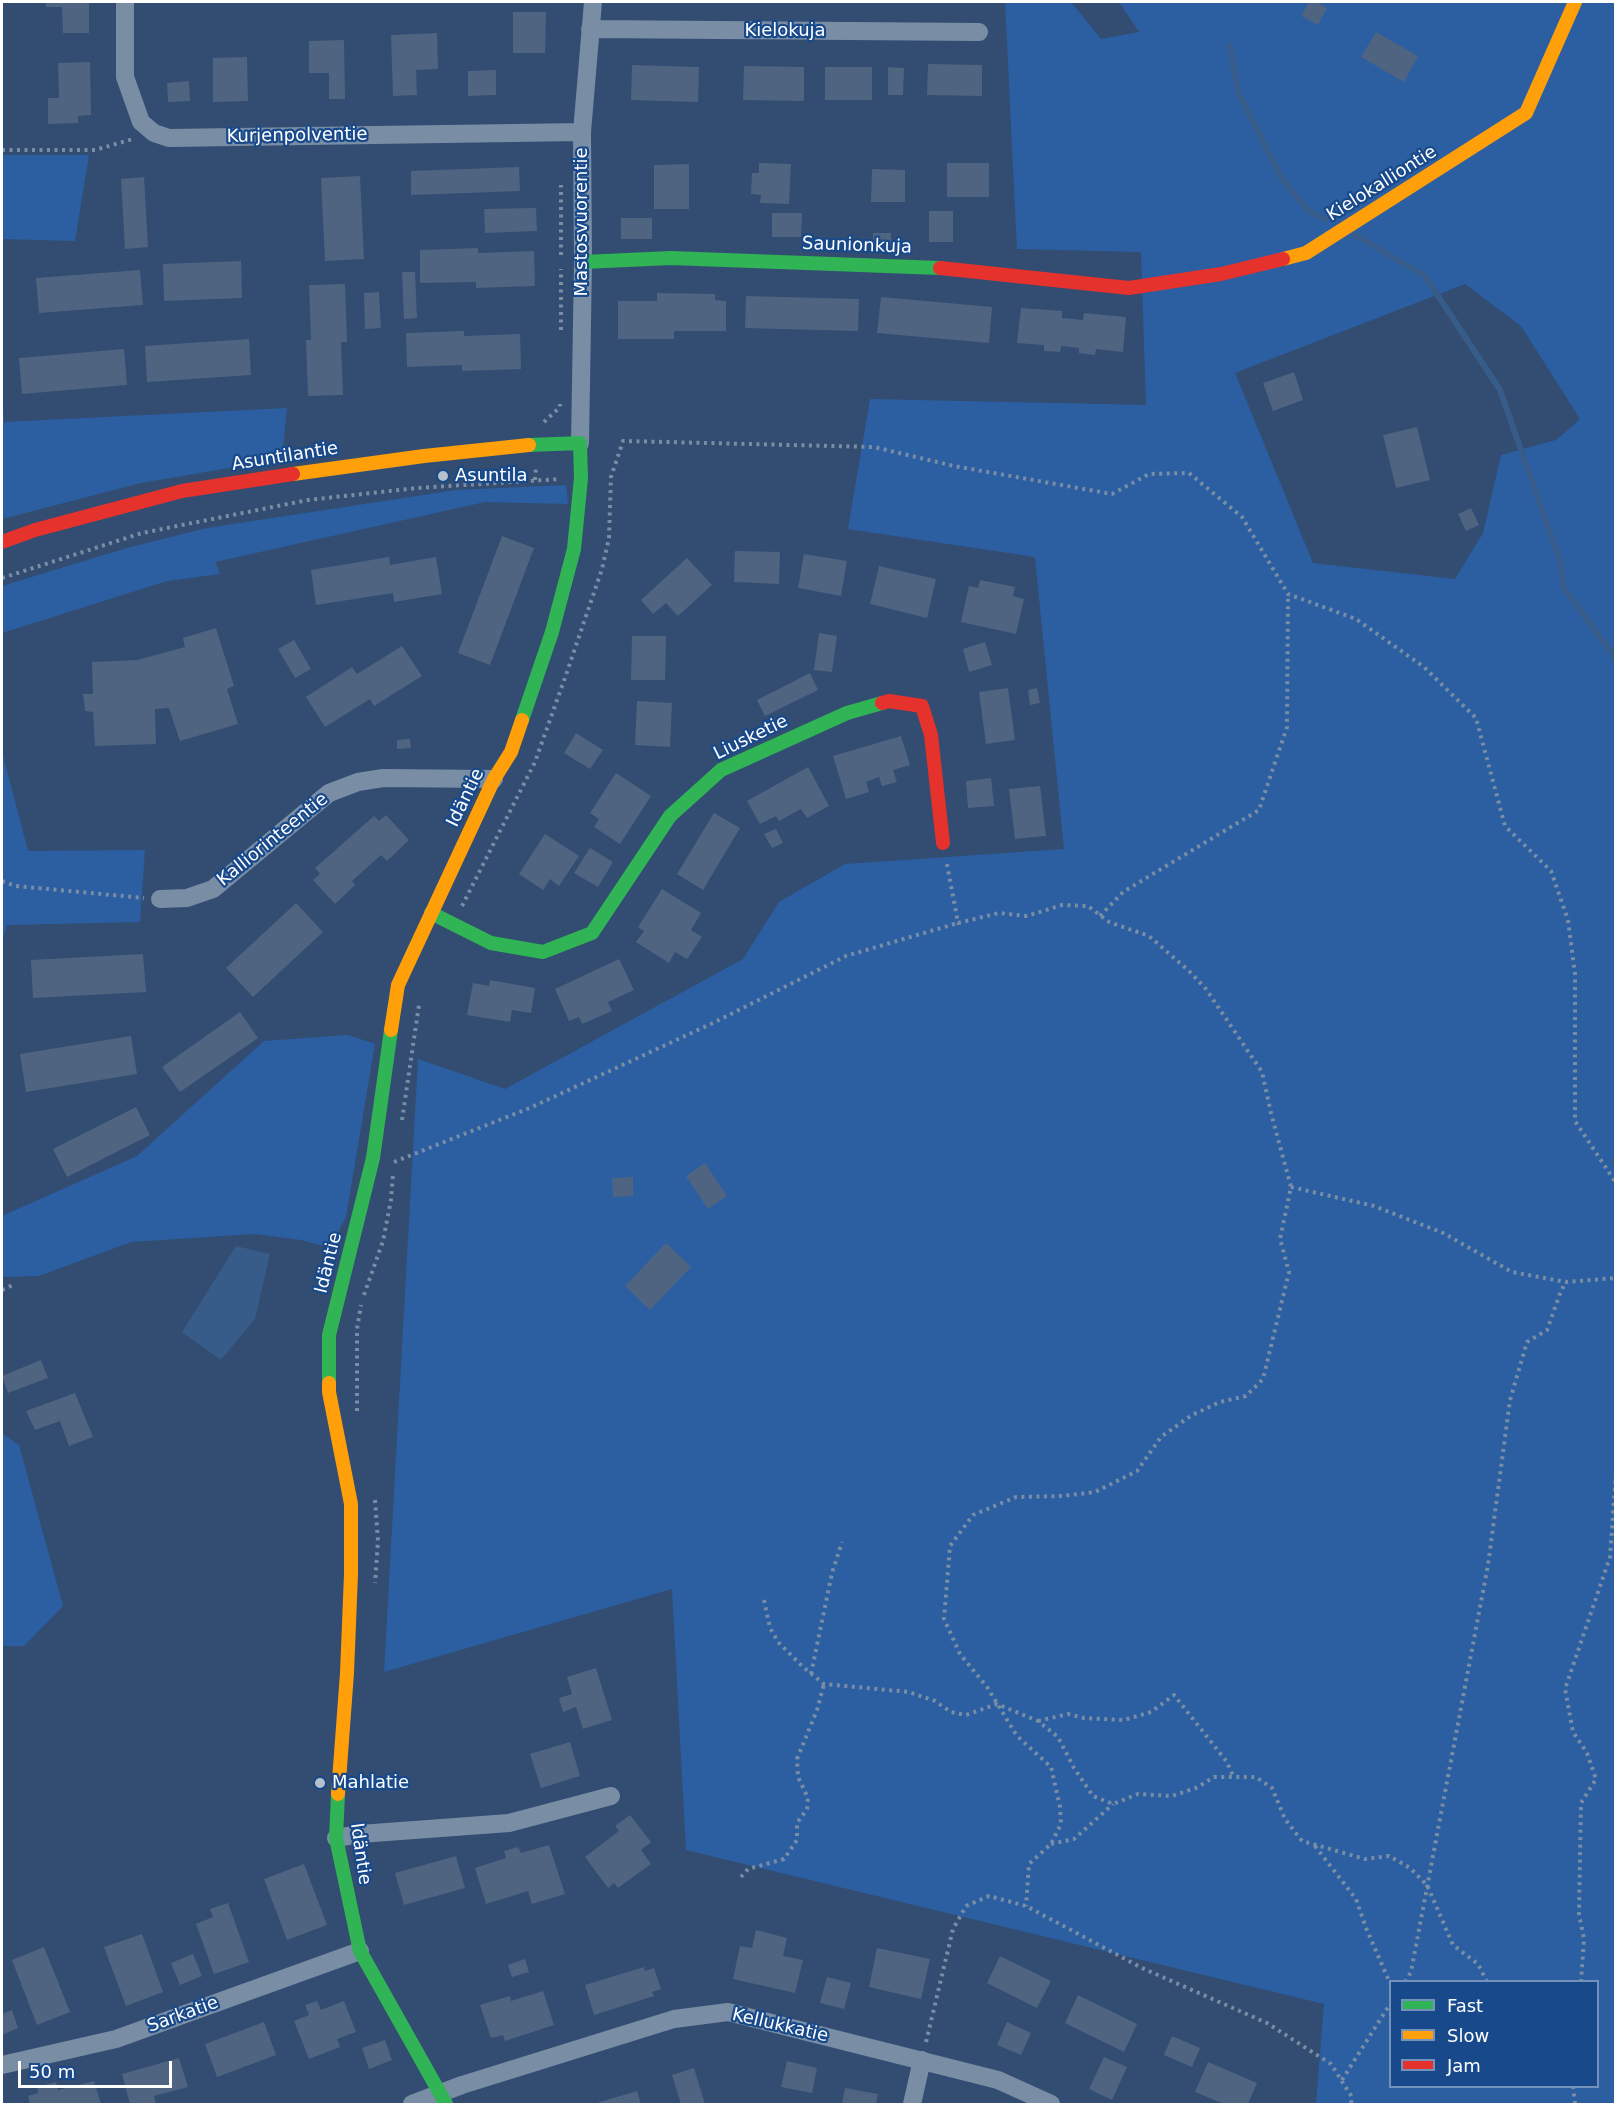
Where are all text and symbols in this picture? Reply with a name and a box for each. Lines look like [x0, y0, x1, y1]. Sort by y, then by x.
street label: Kielokuja [744, 20, 826, 42]
street label: Kurjenpolventie [226, 124, 368, 148]
street label: Kielokalliontie [1323, 142, 1441, 226]
street label: Mastosvuorentie [571, 147, 593, 297]
street label: Saunionkuja [802, 233, 912, 259]
street label: Asuntilantie [230, 438, 340, 476]
place label: Asuntila [455, 465, 528, 487]
marker: Asuntila [436, 469, 450, 483]
street label: Liusketie [710, 711, 792, 765]
street label: Idäntie [443, 765, 489, 831]
street label: Kalliorinteentie [213, 789, 333, 891]
street label: Idäntie [311, 1230, 347, 1296]
place label: Mahlatie [332, 1772, 409, 1794]
marker: Mahlatie [313, 1776, 327, 1790]
street label: Idäntie [345, 1822, 375, 1886]
legend [1389, 1980, 1599, 2088]
street label: Sarkatie [144, 1992, 222, 2038]
text: Fast [1447, 1995, 1483, 2016]
street label: Kellukkatie [730, 2004, 830, 2048]
text: Slow [1447, 2025, 1489, 2046]
scale bar [21, 2049, 176, 2087]
text: Jam [1447, 2055, 1481, 2076]
text: 50 m [29, 2061, 75, 2082]

